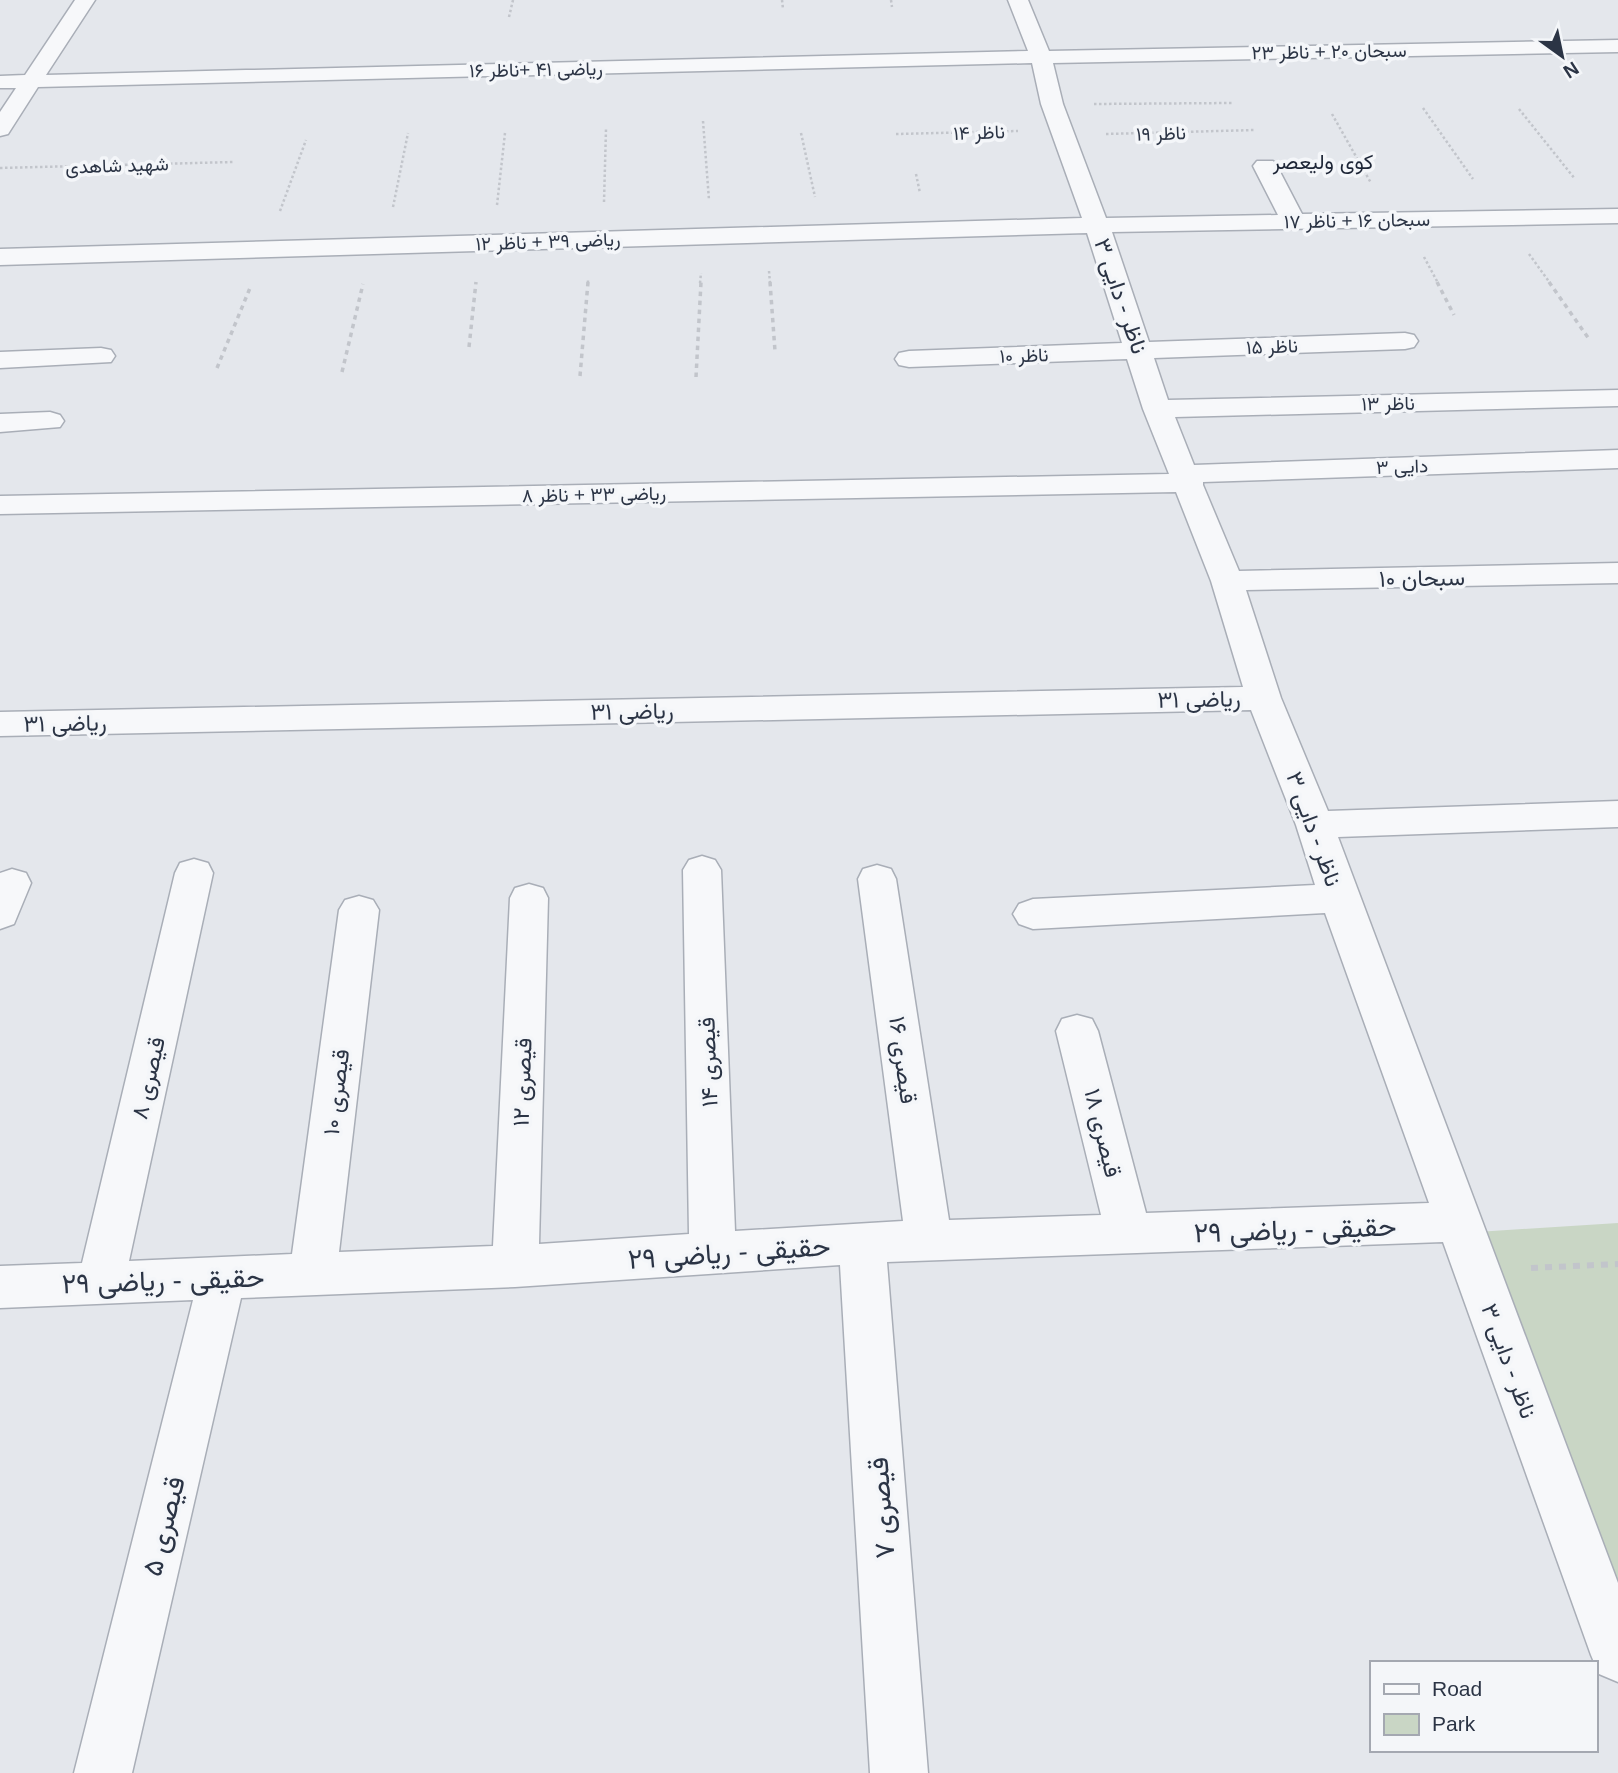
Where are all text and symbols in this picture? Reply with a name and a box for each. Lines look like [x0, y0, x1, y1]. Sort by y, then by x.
north arrow [1527, 21, 1597, 91]
street label: سبحان ۲۰ + ناظر ۲۳ [1251, 40, 1407, 64]
text: N [1560, 57, 1582, 82]
street label: ریاضی ۴۱ +ناظر ۱۶ [469, 58, 603, 82]
street label: ناظر ۱۴ [953, 121, 1005, 145]
street label: ناظر ۱۹ [1136, 122, 1186, 146]
district label: کوی ولیعصر [1272, 150, 1373, 175]
street label: شهید شاهدی [65, 153, 169, 179]
street label: سبحان ۱۶ + ناظر ۱۷ [1284, 209, 1430, 233]
street label: ریاضی ۳۹ + ناظر ۱۲ [475, 228, 621, 256]
street label: ناظر - دایی ۳ [1087, 235, 1153, 358]
street label: ناظر ۱۵ [1246, 335, 1298, 359]
street label: ناظر ۱۰ [999, 344, 1049, 368]
street label: ناظر ۱۳ [1361, 393, 1415, 415]
street label: دایی ۳ [1376, 455, 1428, 479]
street label: ریاضی ۳۳ + ناظر ۸ [522, 483, 666, 507]
street label: سبحان ۱۰ [1379, 564, 1465, 592]
street label: ریاضی ۳۱ [1157, 685, 1241, 715]
street label: ریاضی ۳۱ [590, 697, 674, 727]
street label: ریاضی ۳۱ [23, 709, 107, 739]
street label: ناظر - دایی ۳ [1279, 768, 1347, 891]
street label: قیصری ۱۶ [882, 1015, 922, 1106]
street label: قیصری ۱۴ [693, 1017, 725, 1107]
street label: قیصری ۸ [126, 1034, 172, 1122]
street label: قیصری ۱۲ [507, 1037, 539, 1127]
street label: قیصری ۱۰ [318, 1047, 356, 1137]
street label: قیصری ۱۸ [1078, 1086, 1127, 1180]
street label: حقیقی - ریاضی ۲۹ [1193, 1210, 1397, 1251]
street label: حقیقی - ریاضی ۲۹ [627, 1230, 832, 1277]
street label: حقیقی - ریاضی ۲۹ [61, 1261, 265, 1302]
street label: ناظر - دایی ۳ [1474, 1300, 1542, 1423]
street label: قیصری ۷ [862, 1456, 903, 1560]
street label: قیصری ۵ [136, 1473, 193, 1580]
legend [1370, 1661, 1597, 1752]
text: Road [1432, 1677, 1482, 1700]
text: Park [1432, 1712, 1476, 1735]

